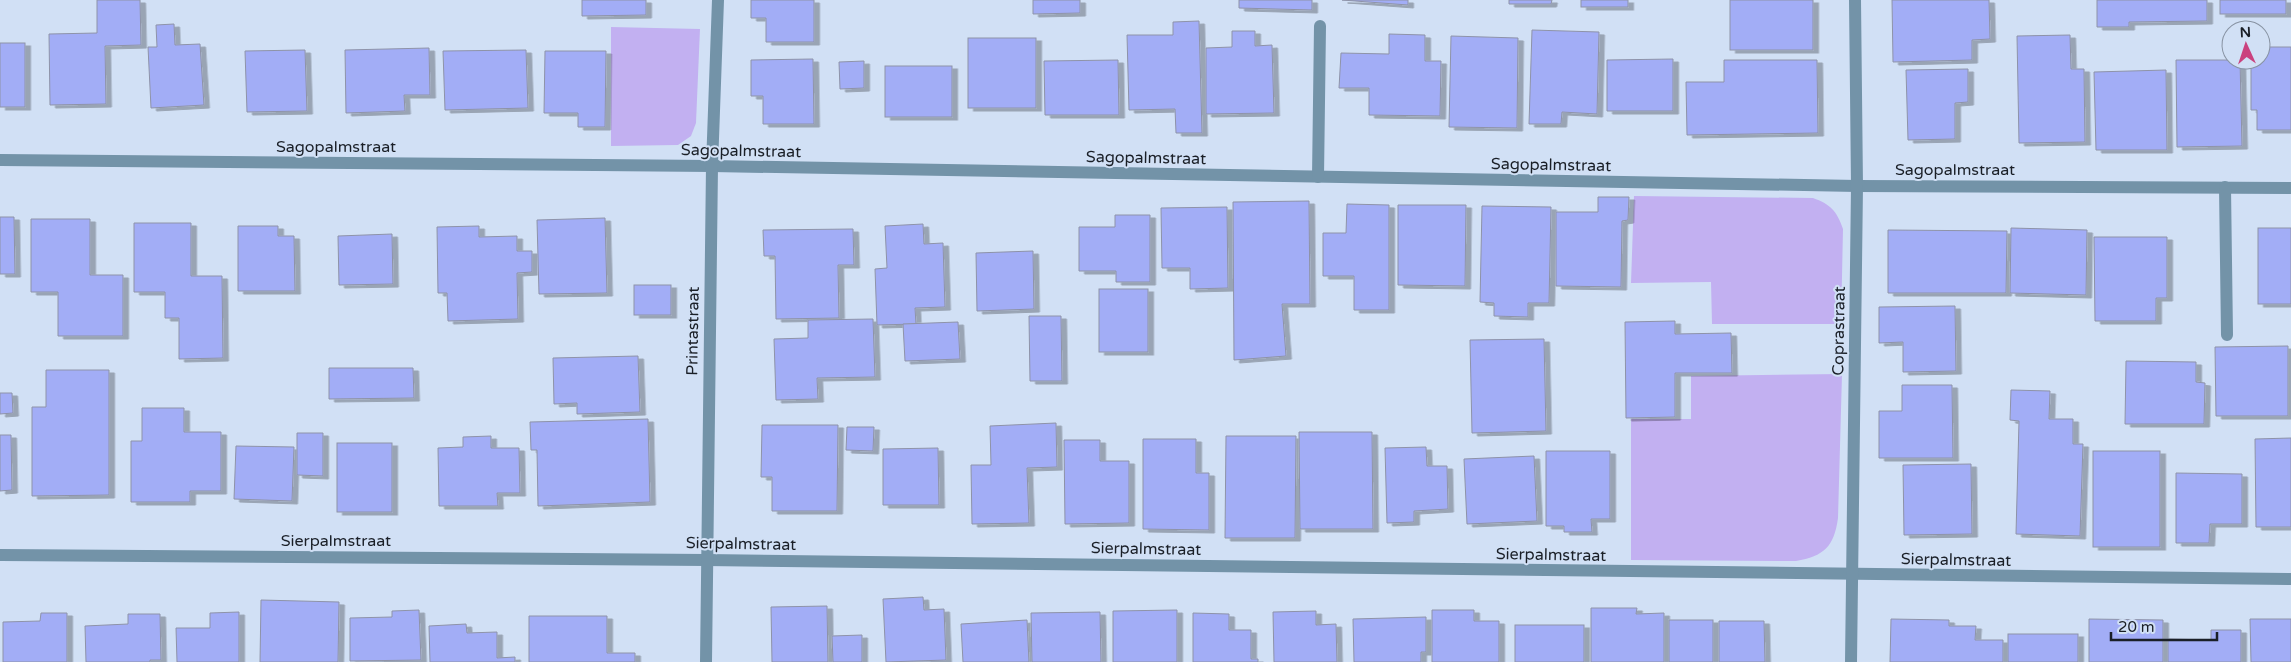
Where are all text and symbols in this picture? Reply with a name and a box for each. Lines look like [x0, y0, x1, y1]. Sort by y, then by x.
north arrow [2221, 20, 2271, 70]
text: N [2239, 24, 2251, 41]
street label: Sagopalmstraat [276, 137, 396, 157]
street label: Sagopalmstraat [681, 140, 801, 162]
street label: Sagopalmstraat [1086, 147, 1206, 169]
street label: Sagopalmstraat [1491, 154, 1611, 176]
street label: Sagopalmstraat [1895, 160, 2015, 180]
street label: Printastraat [682, 286, 704, 376]
street label: Coprastraat [1828, 286, 1850, 376]
street label: Sierpalmstraat [281, 531, 391, 551]
street label: Sierpalmstraat [686, 533, 796, 555]
street label: Sierpalmstraat [1091, 538, 1201, 560]
street label: Sierpalmstraat [1496, 544, 1606, 566]
street label: Sierpalmstraat [1901, 549, 2011, 571]
scale bar [2111, 610, 2217, 642]
text: 20 m [2118, 618, 2155, 636]

